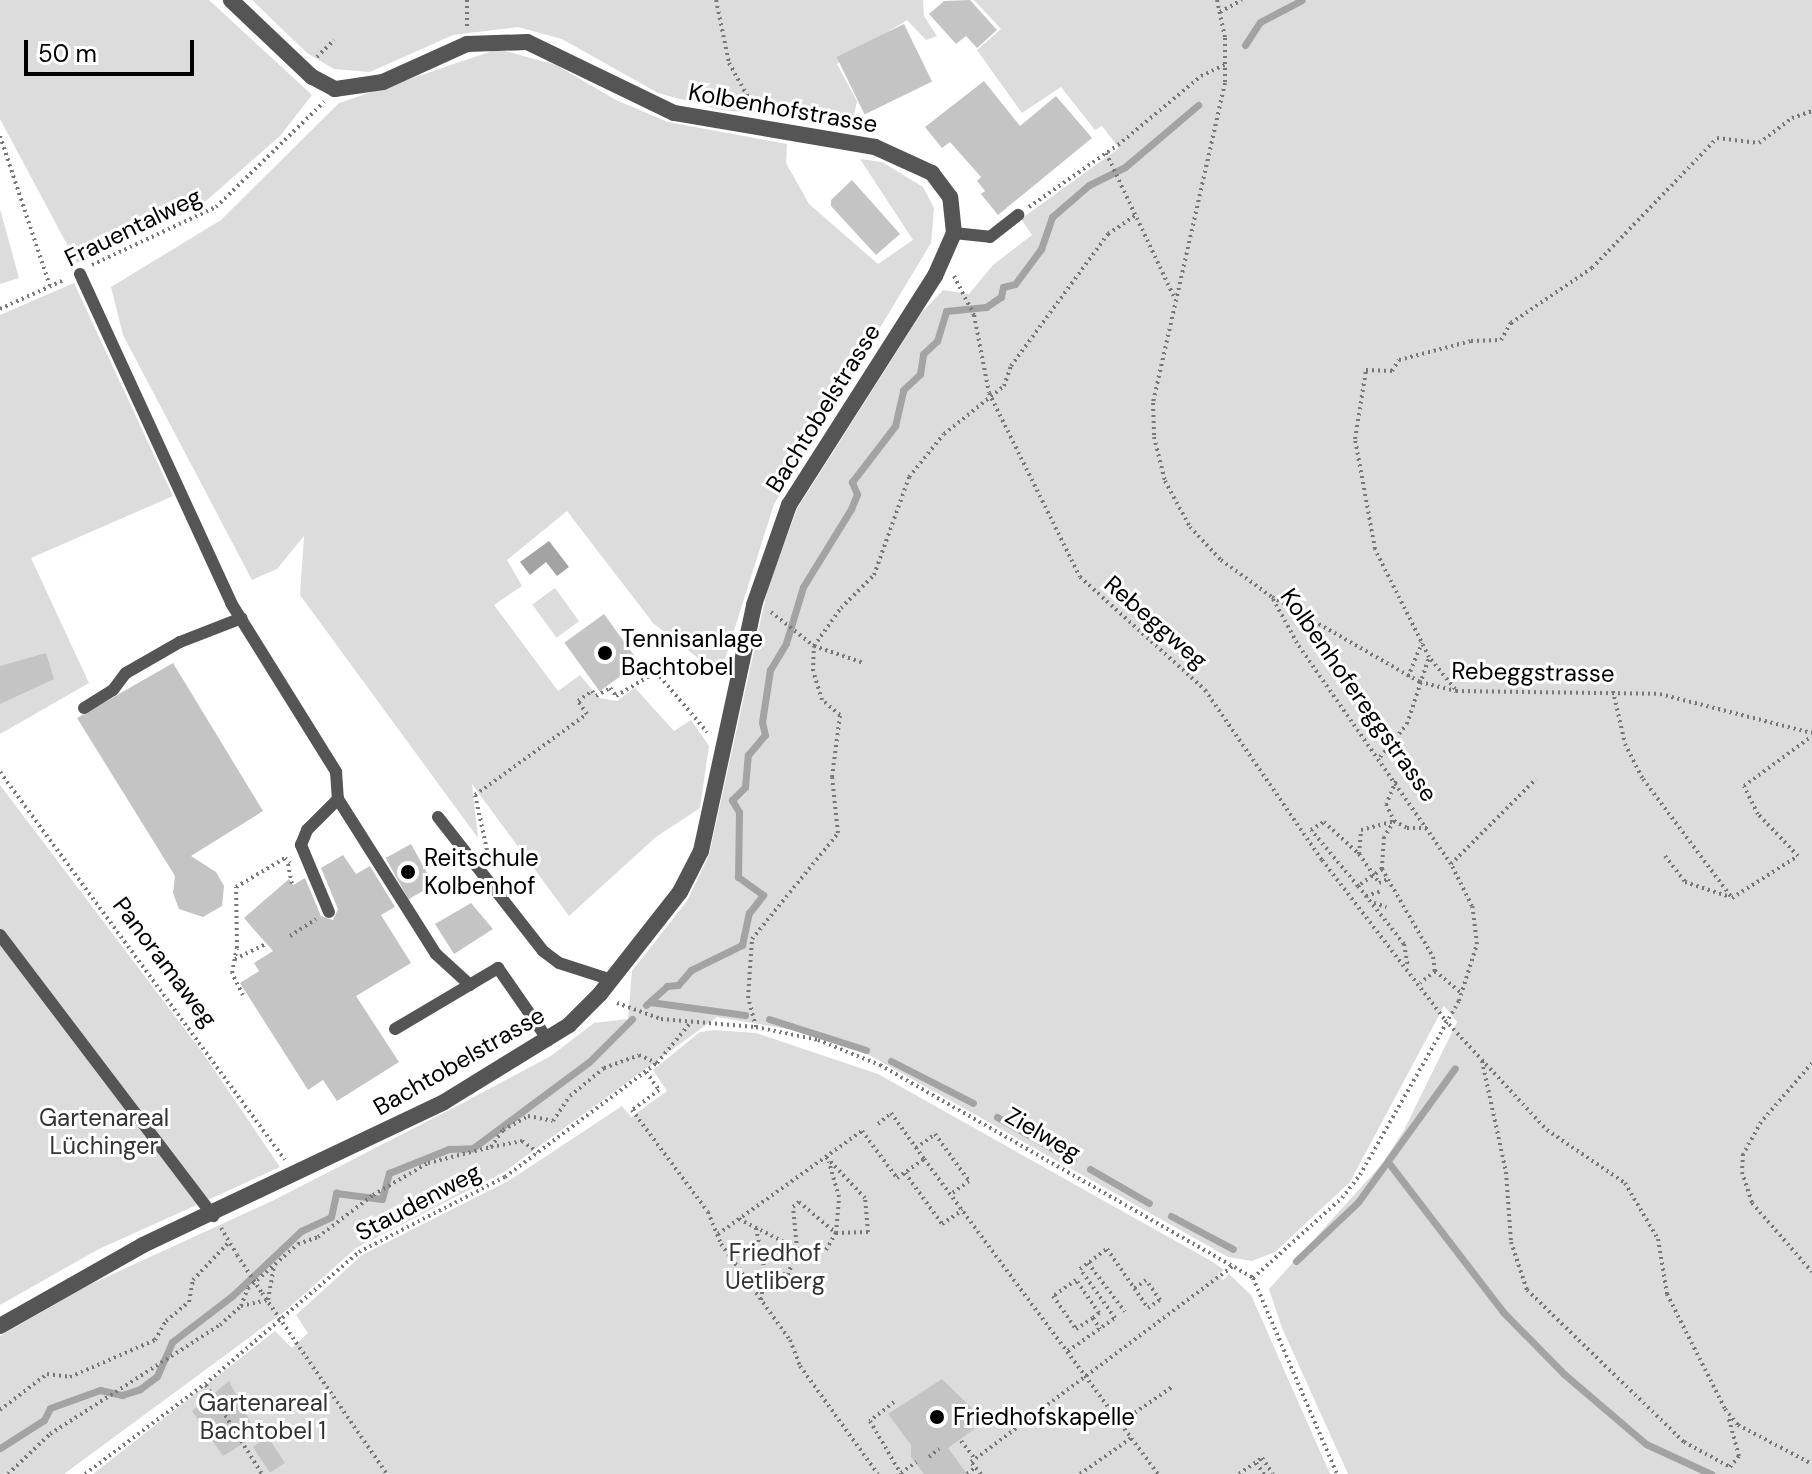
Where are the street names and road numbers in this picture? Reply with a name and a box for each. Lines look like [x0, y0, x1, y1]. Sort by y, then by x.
street label: Kolbenhofstrasse [686, 77, 880, 139]
street label: Frauentalweg [60, 181, 206, 273]
street label: Bachtobelstrasse [760, 319, 886, 497]
street label: Rebeggweg [1098, 569, 1214, 675]
street label: Kolbenhofereggstrasse [1274, 583, 1444, 807]
street label: Rebeggstrasse [1451, 656, 1615, 688]
street label: Panoramaweg [107, 891, 223, 1033]
street label: Bachtobelstrasse [368, 1000, 550, 1122]
street label: Zielweg [1000, 1101, 1086, 1167]
street label: Staudenweg [351, 1157, 485, 1247]

